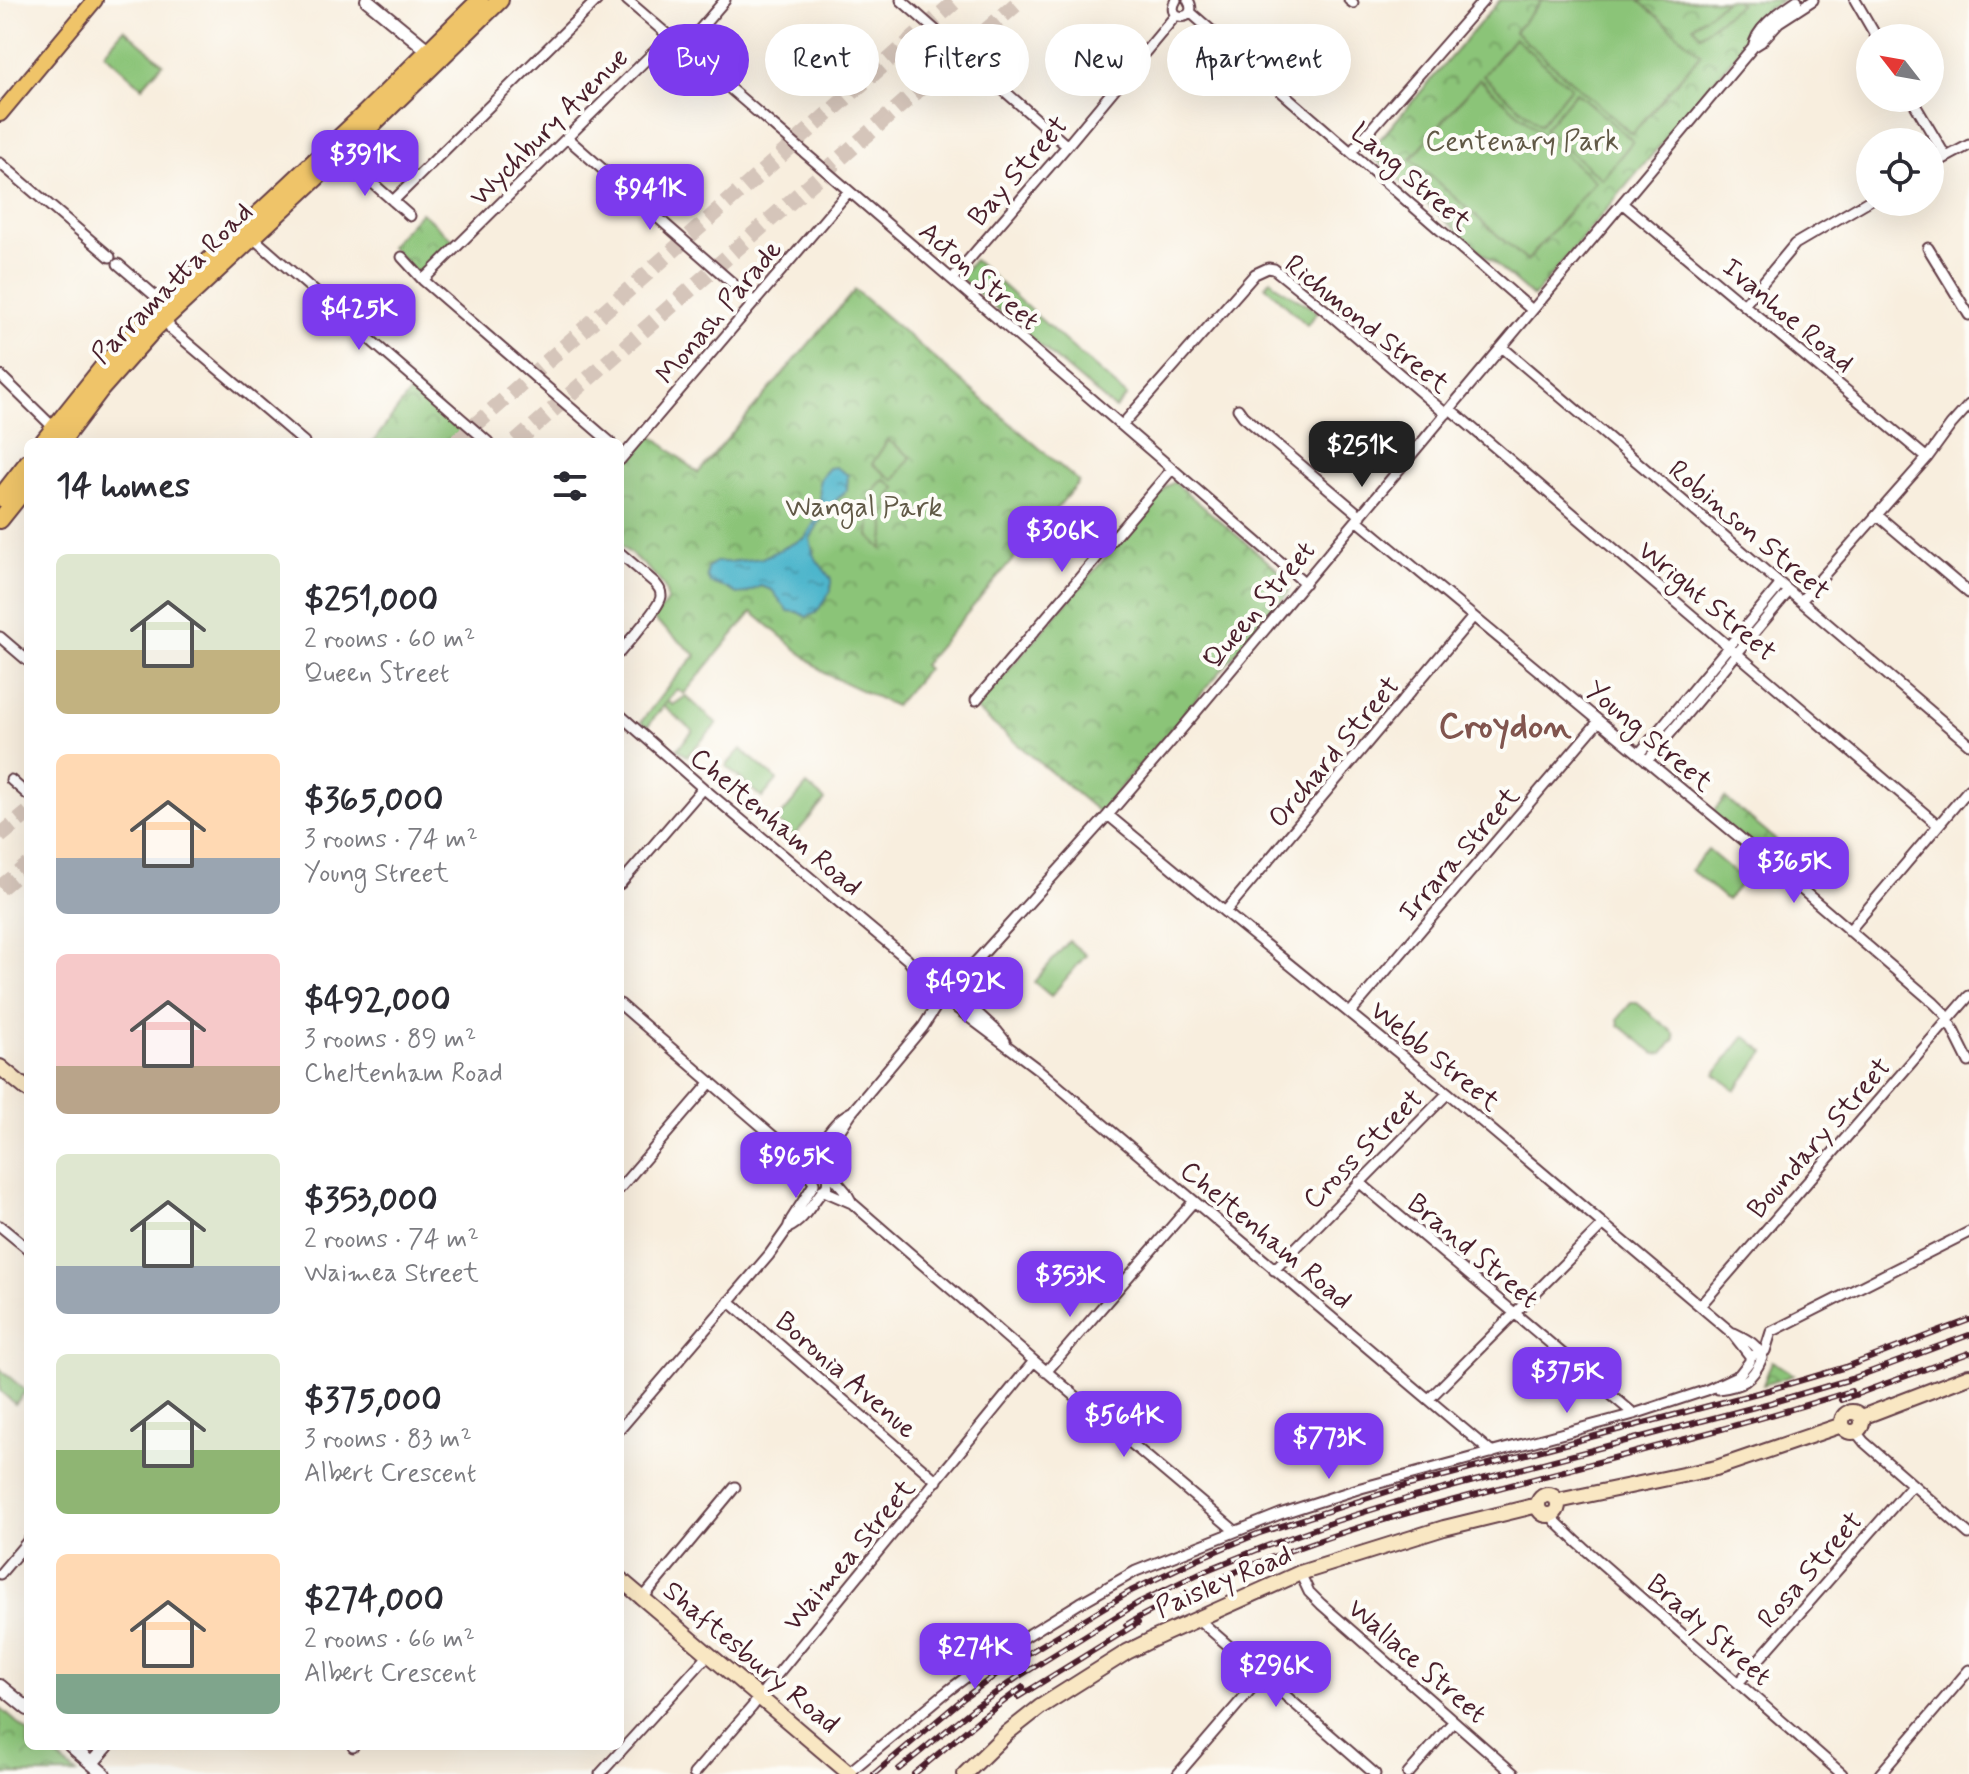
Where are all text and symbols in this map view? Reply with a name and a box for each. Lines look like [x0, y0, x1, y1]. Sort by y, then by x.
chip: Buy [648, 24, 749, 96]
chip: Rent [765, 24, 879, 96]
chip: Filters [895, 24, 1029, 96]
chip: New [1045, 24, 1151, 96]
chip: Apartment [1167, 24, 1351, 96]
north arrow [1856, 24, 1944, 112]
map controls [1856, 24, 1944, 216]
street label: Wychbury Avenue [462, 40, 637, 215]
street label: Bay Street [960, 108, 1077, 235]
street label: Lang Street [1341, 115, 1479, 242]
park label: Centenary Park [1425, 124, 1619, 161]
button: locate [1856, 128, 1944, 216]
pin: $391K [309, 130, 421, 198]
text: $391K [329, 139, 401, 173]
pin: $941K [594, 164, 706, 232]
text: $941K [614, 173, 686, 207]
street label: Parramatta Road [84, 195, 262, 373]
street label: Acton Street [910, 214, 1047, 340]
street label: Monash Parade [648, 232, 791, 393]
street label: Richmond Street [1276, 247, 1457, 403]
street label: Ivanhoe Road [1714, 250, 1861, 382]
pin: $425K [303, 284, 415, 352]
text: $425K [321, 293, 397, 327]
pin: $251K [1306, 421, 1418, 489]
text: $251K [1327, 430, 1397, 464]
street label: Robinson Street [1660, 452, 1837, 610]
text: 14 homes [56, 464, 190, 509]
icon: filters [548, 464, 592, 508]
park label: Wangal Park [785, 490, 943, 529]
pin: $306K [1006, 506, 1118, 574]
text: $306K [1026, 515, 1098, 549]
street label: Wright Street [1628, 533, 1784, 672]
street label: Queen Street [1195, 534, 1324, 678]
text: $251,000 [304, 578, 438, 623]
icon: home [120, 586, 216, 682]
text: 2 rooms · 60 m² [304, 623, 475, 657]
text: Queen Street [304, 657, 450, 691]
street label: Orchard Street [1261, 669, 1409, 836]
street label: Young Street [1576, 673, 1720, 803]
district label: Croydon [1438, 704, 1572, 751]
street label: Cheltenham Road [682, 740, 869, 906]
text: $365,000 [304, 778, 443, 823]
street label: Irrara Street [1391, 779, 1529, 930]
icon: home [120, 786, 216, 882]
text: 3 rooms · 74 m² [304, 823, 478, 857]
pin: $365K [1738, 837, 1850, 905]
text: $365K [1757, 846, 1831, 880]
text: Young Street [304, 857, 449, 891]
pin: $492K [909, 957, 1021, 1025]
text: $492K [925, 966, 1005, 1000]
text: $492,000 [304, 978, 451, 1023]
icon: home [120, 986, 216, 1082]
street label: Webb Street [1362, 993, 1508, 1121]
text: 3 rooms · 89 m² [304, 1023, 476, 1057]
street label: Boundary Street [1740, 1050, 1900, 1227]
text: Cheltenham Road [304, 1057, 503, 1091]
street label: Cross Street [1295, 1081, 1432, 1218]
pin: $965K [740, 1132, 852, 1200]
text: $965K [758, 1141, 834, 1175]
street label: Cheltenham Road [1172, 1153, 1359, 1319]
text: $353,000 [304, 1178, 438, 1223]
icon: home [120, 1186, 216, 1282]
street label: Brand Street [1399, 1186, 1546, 1318]
text: 2 rooms · 74 m² [304, 1223, 479, 1257]
pin: $353K [1014, 1251, 1126, 1319]
text: Waimea Street [304, 1257, 479, 1291]
text: $353K [1035, 1260, 1105, 1294]
street label: Boronia Avenue [767, 1304, 924, 1448]
pin: $375K [1511, 1347, 1623, 1415]
text: $375K [1531, 1356, 1603, 1390]
text: $375,000 [304, 1378, 442, 1423]
icon: home [120, 1386, 216, 1482]
pin: $564K [1068, 1391, 1180, 1459]
text: $564K [1085, 1400, 1163, 1434]
pin: $773K [1273, 1413, 1385, 1481]
text: $773K [1292, 1422, 1366, 1456]
text: 3 rooms · 83 m² [304, 1423, 472, 1457]
text: Albert Crescent [304, 1457, 476, 1491]
street label: Waimea Street [775, 1471, 925, 1640]
street label: Rosa Street [1750, 1504, 1872, 1637]
street label: Paisley Road [1150, 1537, 1298, 1628]
street label: Brady Street [1638, 1566, 1779, 1695]
street label: Shaftesbury Road [654, 1573, 846, 1743]
text: $274,000 [304, 1578, 444, 1623]
icon: home [120, 1586, 216, 1682]
street label: Wallace Street [1339, 1591, 1494, 1733]
text: 2 rooms · 66 m² [304, 1623, 475, 1657]
pin: $274K [919, 1623, 1031, 1691]
text: $274K [938, 1632, 1012, 1666]
pin: $296K [1220, 1641, 1332, 1709]
text: $296K [1239, 1650, 1313, 1684]
text: Albert Crescent [304, 1657, 476, 1691]

